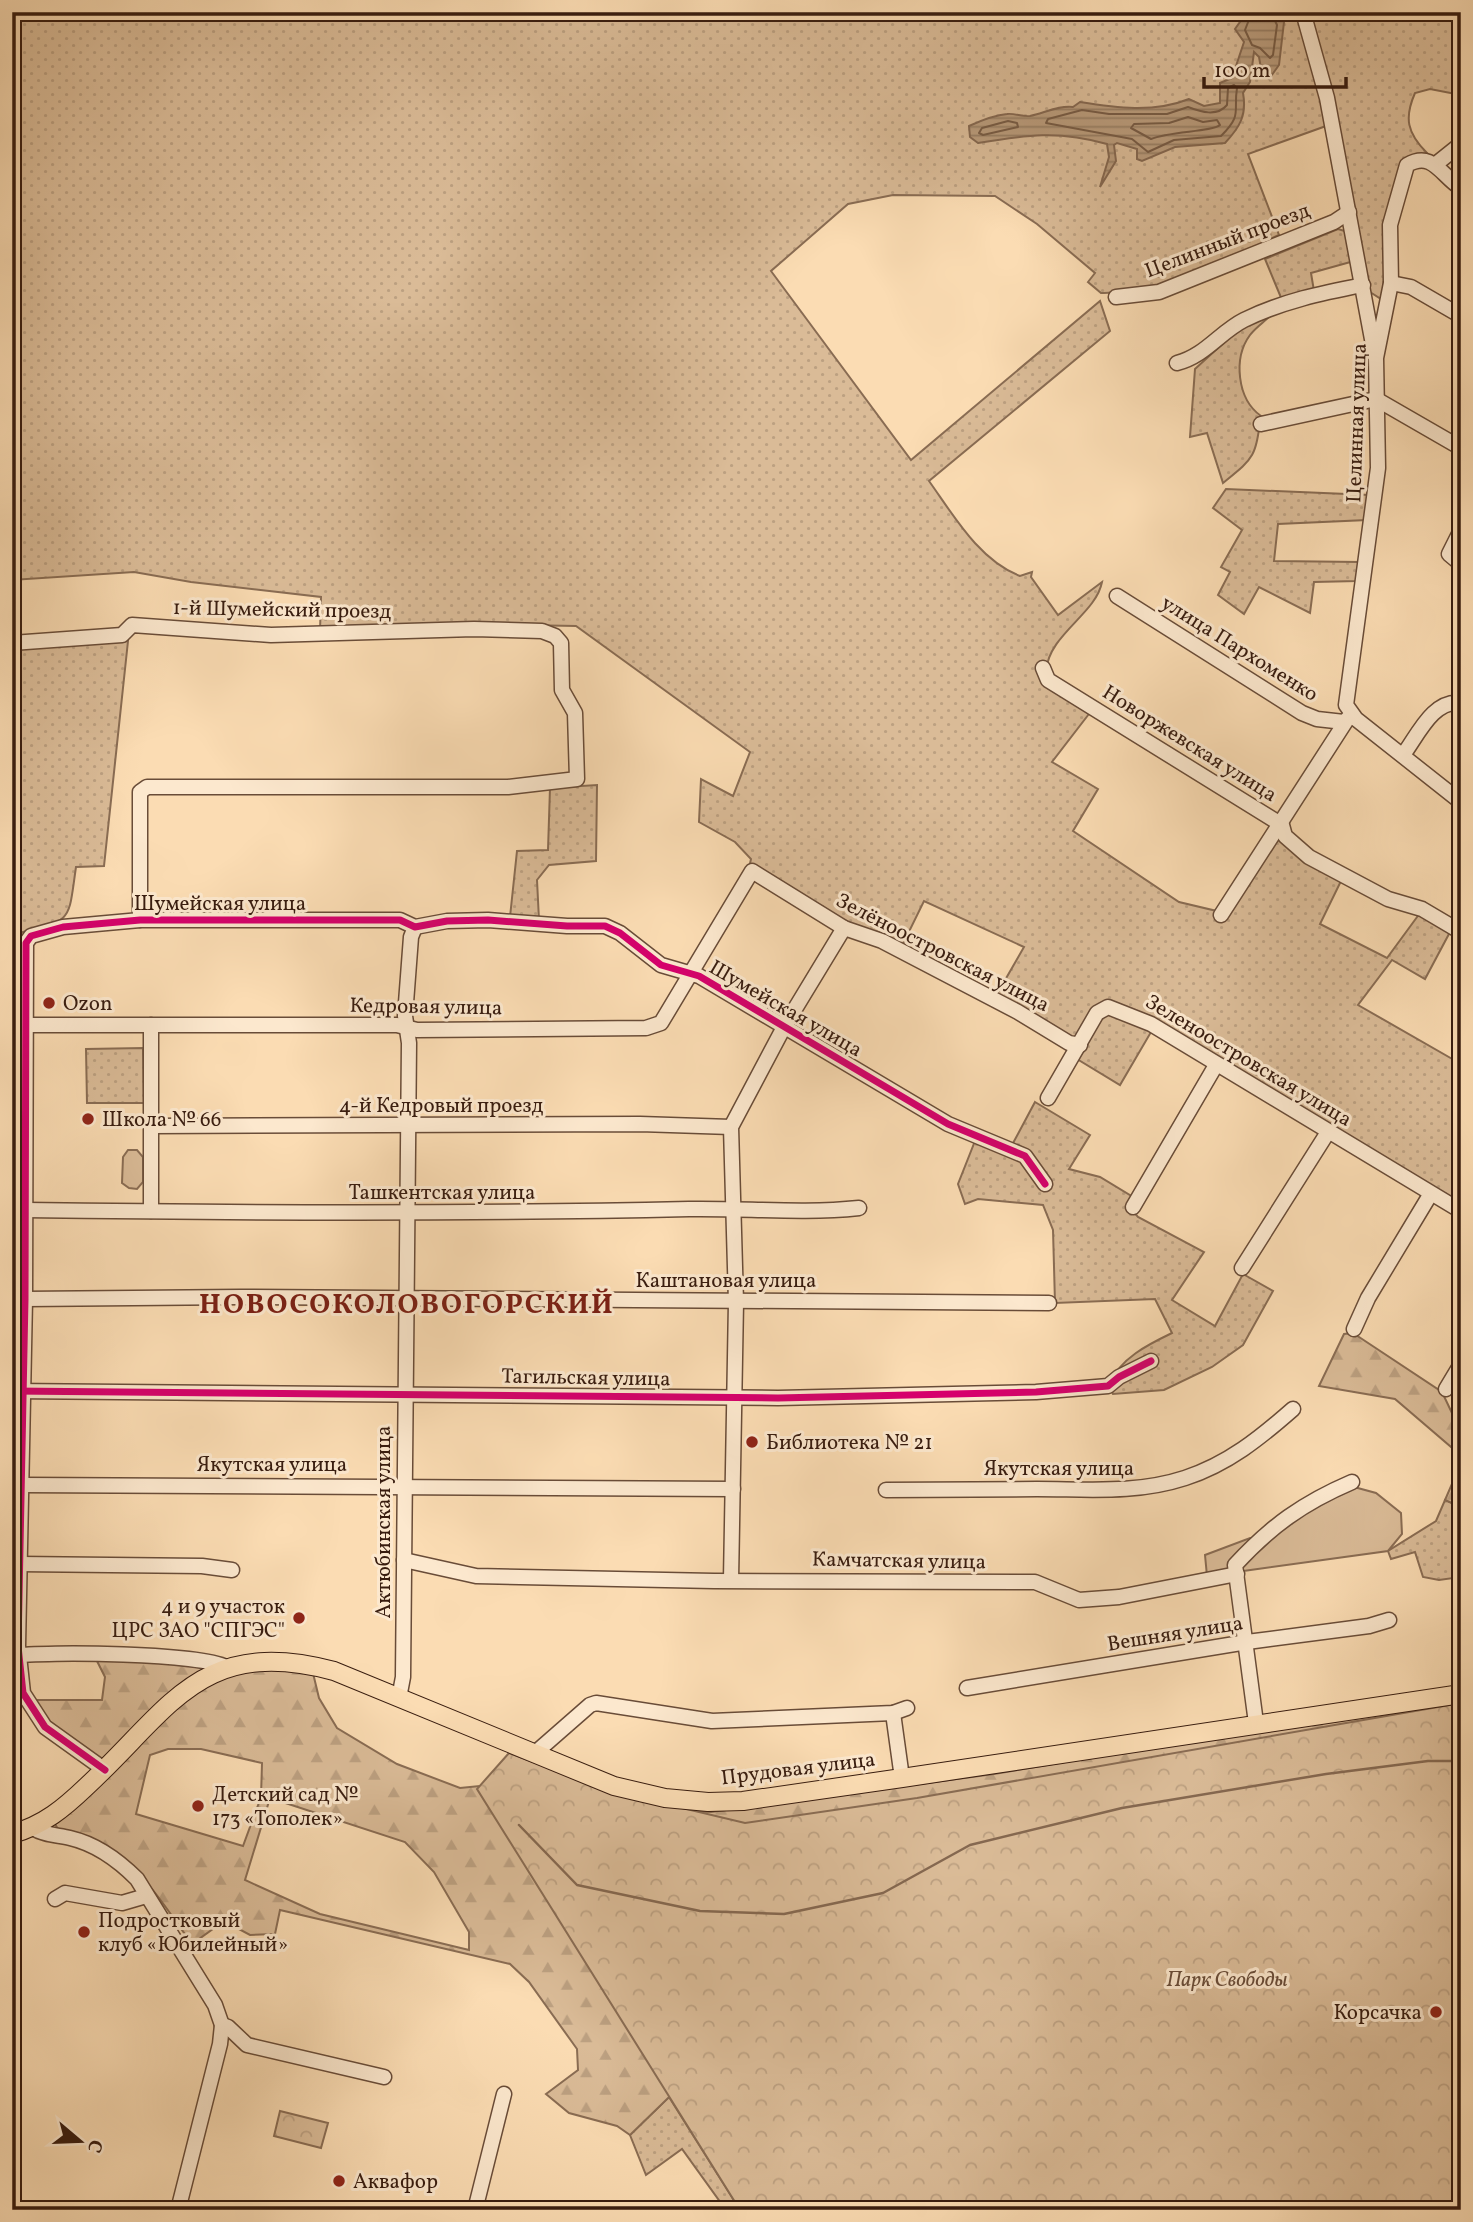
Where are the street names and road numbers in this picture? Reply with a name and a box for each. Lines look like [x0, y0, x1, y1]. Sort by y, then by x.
street label: Целинный проезд [1141, 197, 1314, 286]
street label: Целинная улица [1340, 343, 1375, 503]
street label: улица Пархоменко [1155, 589, 1323, 709]
street label: 1-й Шумейский проезд [172, 594, 392, 627]
street label: Новоржевская улица [1096, 679, 1282, 810]
street label: Зелёноостровская улица [830, 887, 1054, 1020]
street label: Шумейская улица [134, 890, 306, 919]
street label: Шумейская улица [703, 954, 867, 1065]
street label: Зеленоостровская улица [1139, 988, 1357, 1135]
street label: Кедровая улица [349, 992, 502, 1023]
street label: 4-й Кедровый проезд [339, 1092, 543, 1121]
street label: Ташкентская улица [349, 1179, 535, 1208]
street label: Каштановая улица [635, 1267, 817, 1296]
street label: Тагильская улица [501, 1363, 671, 1394]
street label: Актюбинская улица [370, 1425, 399, 1619]
street label: Якутская улица [197, 1451, 347, 1480]
street label: Якутская улица [984, 1455, 1134, 1484]
street label: Камчатская улица [812, 1545, 986, 1578]
street label: Вешняя улица [1105, 1609, 1245, 1660]
street label: Прудовая улица [719, 1746, 877, 1793]

